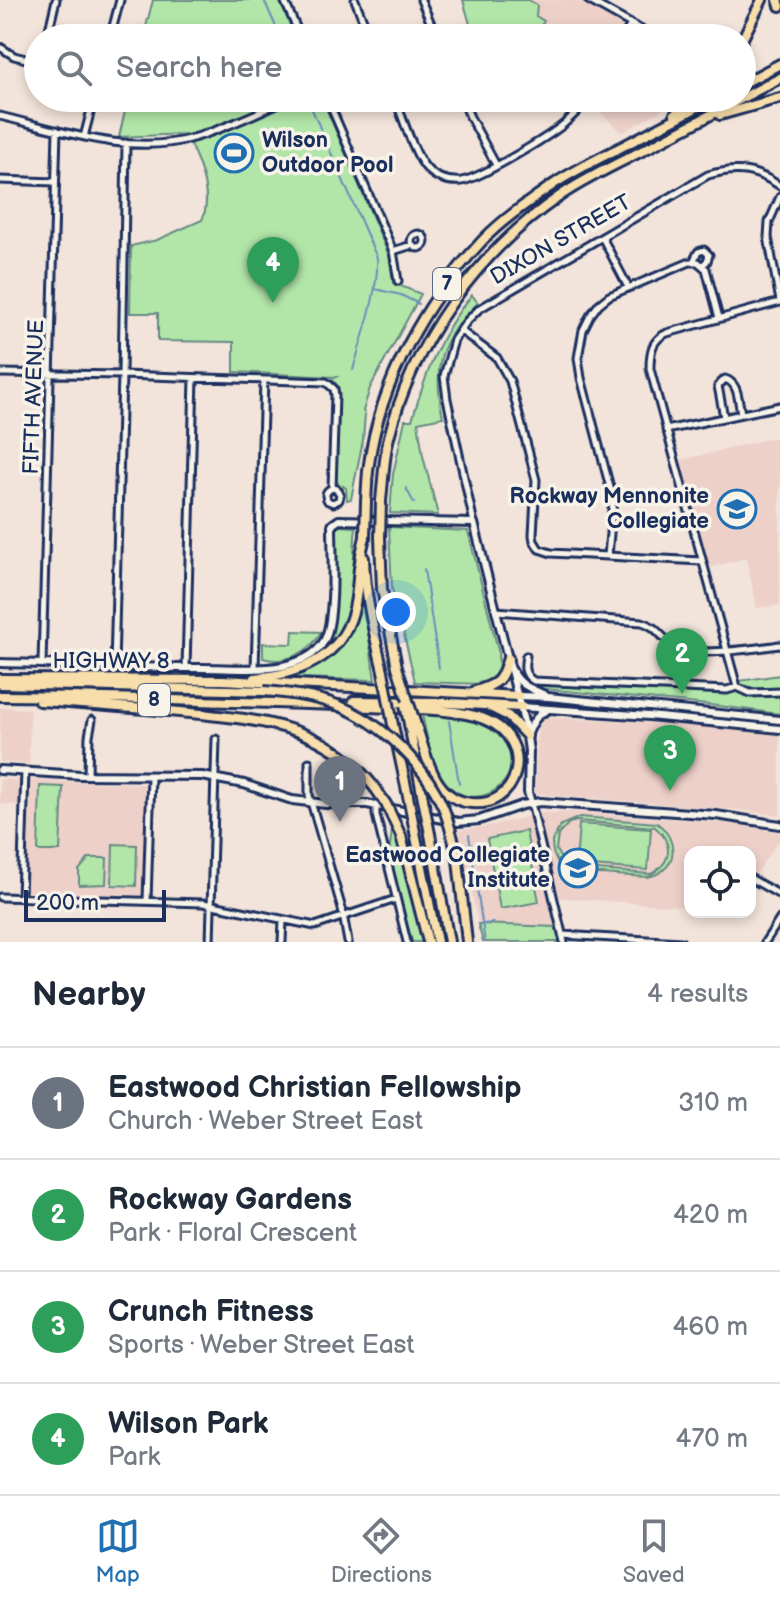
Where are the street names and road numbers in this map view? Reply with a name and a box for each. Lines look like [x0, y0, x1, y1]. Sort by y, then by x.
street label: DIXON STREET [486, 189, 636, 291]
road number: 7 [433, 268, 461, 300]
street label: FIFTH AVENUE [18, 319, 50, 475]
street label: HIGHWAY 8 [53, 648, 170, 675]
road number: 8 [138, 684, 170, 716]

